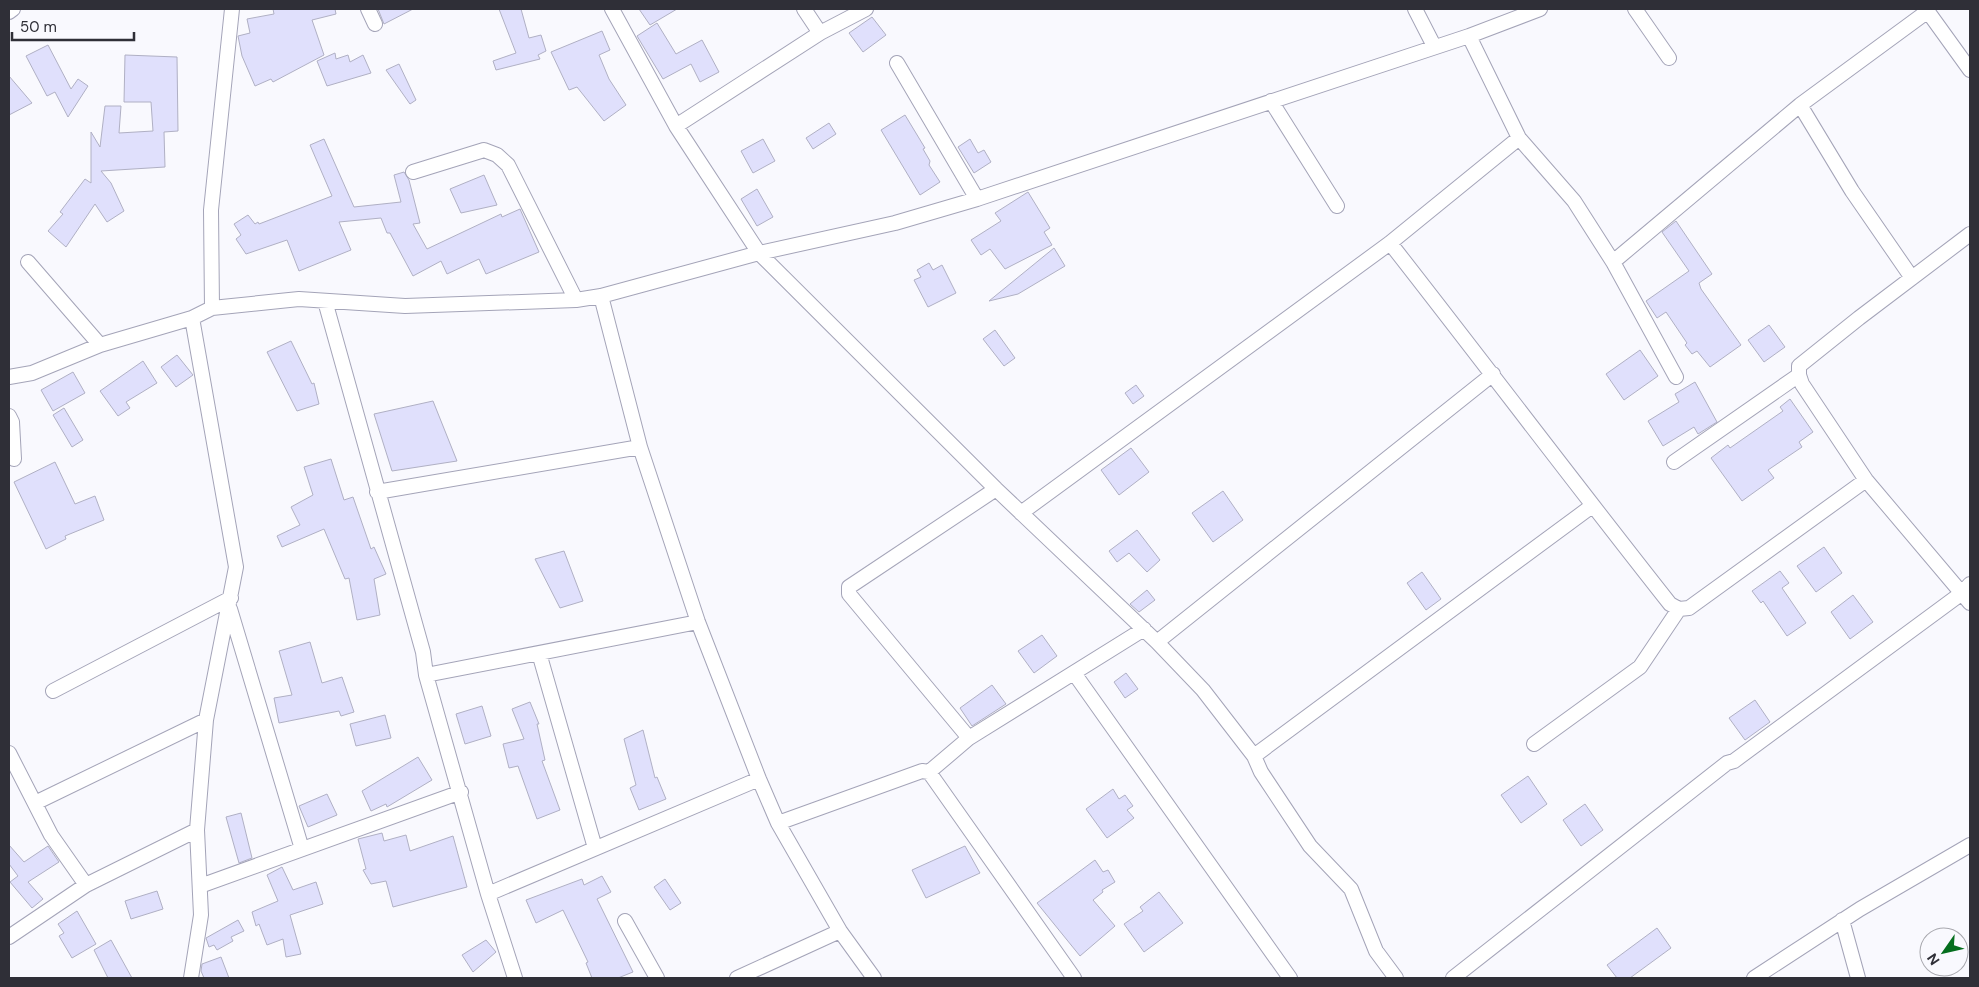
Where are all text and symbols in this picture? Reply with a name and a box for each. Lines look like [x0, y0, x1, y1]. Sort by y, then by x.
scale bar [12, 10, 135, 42]
text: 50 m [20, 17, 57, 37]
north arrow [1919, 927, 1969, 977]
text: N [1923, 950, 1944, 969]

